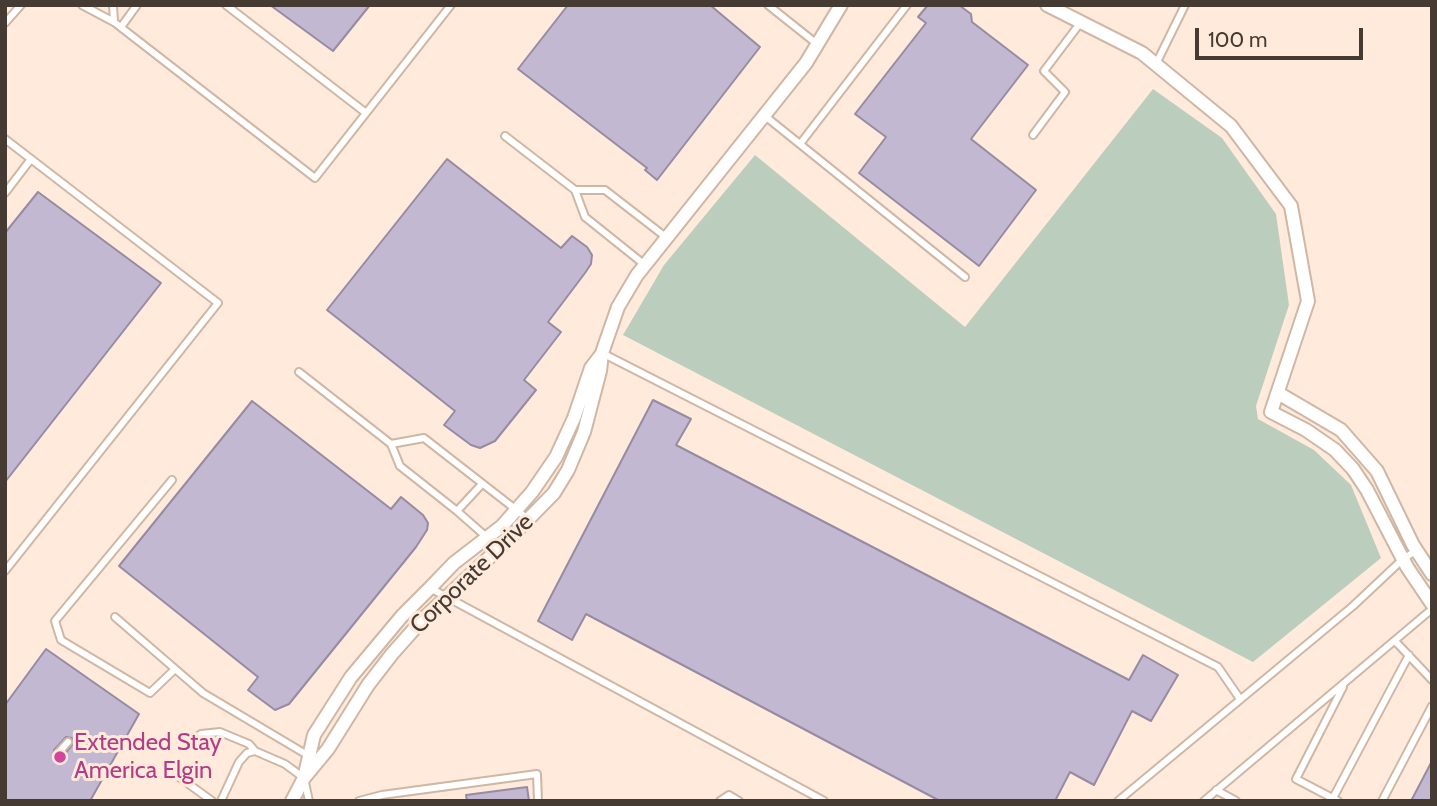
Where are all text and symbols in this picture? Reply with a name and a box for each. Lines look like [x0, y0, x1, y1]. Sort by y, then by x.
scale bar [1199, 14, 1367, 58]
text: 100 m [1208, 27, 1267, 52]
street label: Corporate Drive [404, 508, 540, 640]
place label: Extended Stay America Elgin [74, 729, 222, 785]
marker: Extended Stay America Elgin [52, 749, 68, 765]

